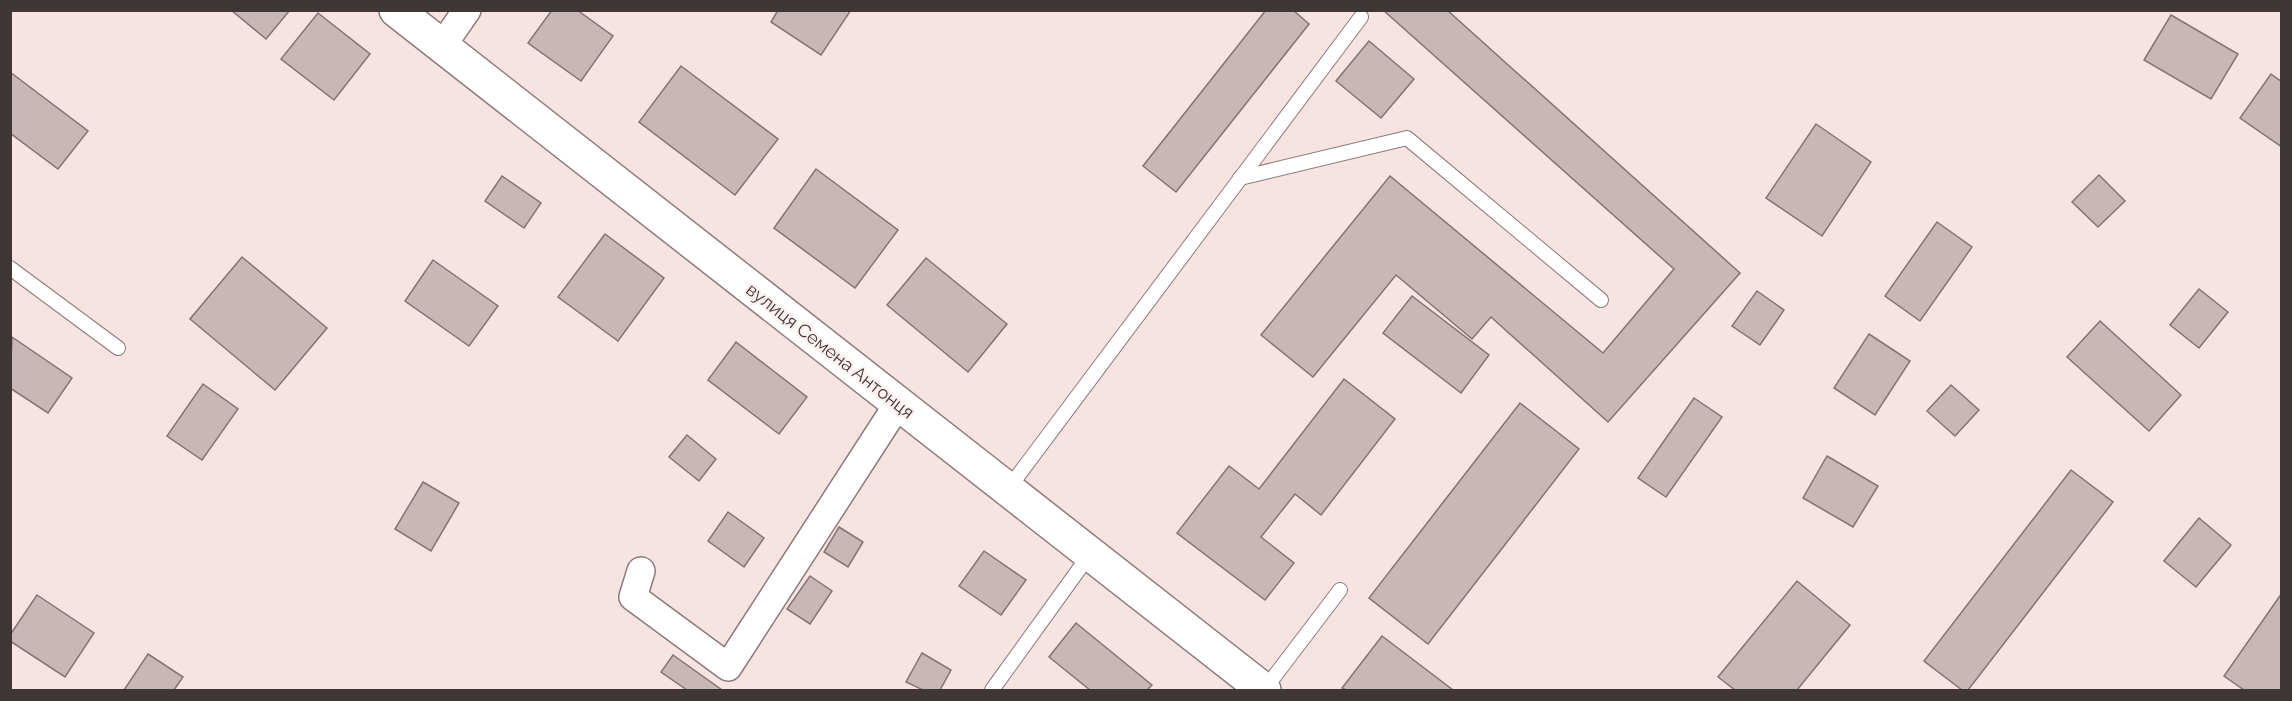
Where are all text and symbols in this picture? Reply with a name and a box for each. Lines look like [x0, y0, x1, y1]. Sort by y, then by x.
street label: вулиця Семена Антонця [742, 279, 918, 423]

